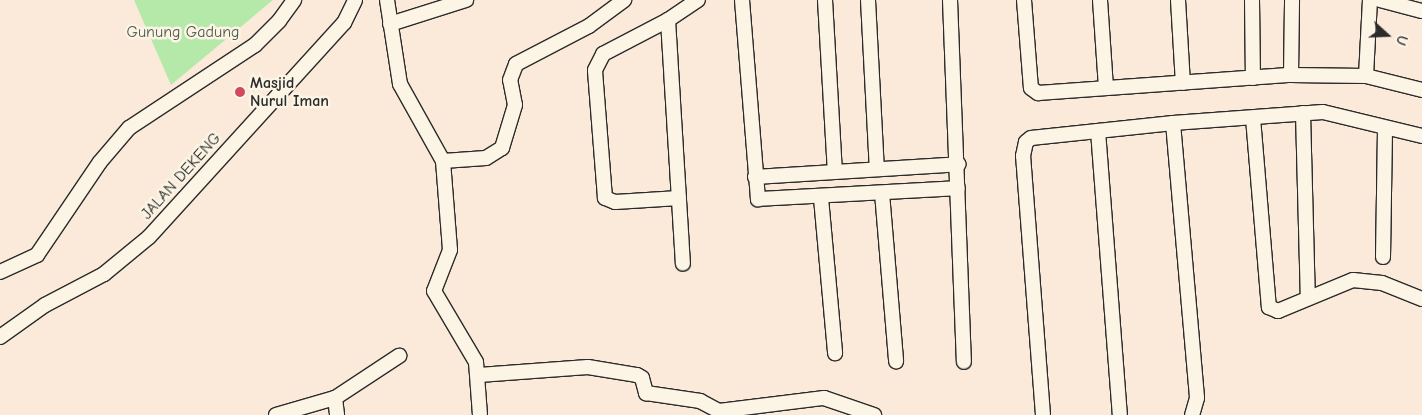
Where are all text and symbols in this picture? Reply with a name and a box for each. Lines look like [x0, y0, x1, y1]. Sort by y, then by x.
north arrow [1362, 10, 1412, 60]
park label: Gunung Gadung [126, 22, 240, 42]
text: U [1392, 33, 1411, 48]
place label: Masjid Nurul Iman [250, 73, 329, 111]
marker: Masjid Nurul Iman [234, 86, 246, 98]
street label: JALAN DEKENG [137, 129, 225, 223]

